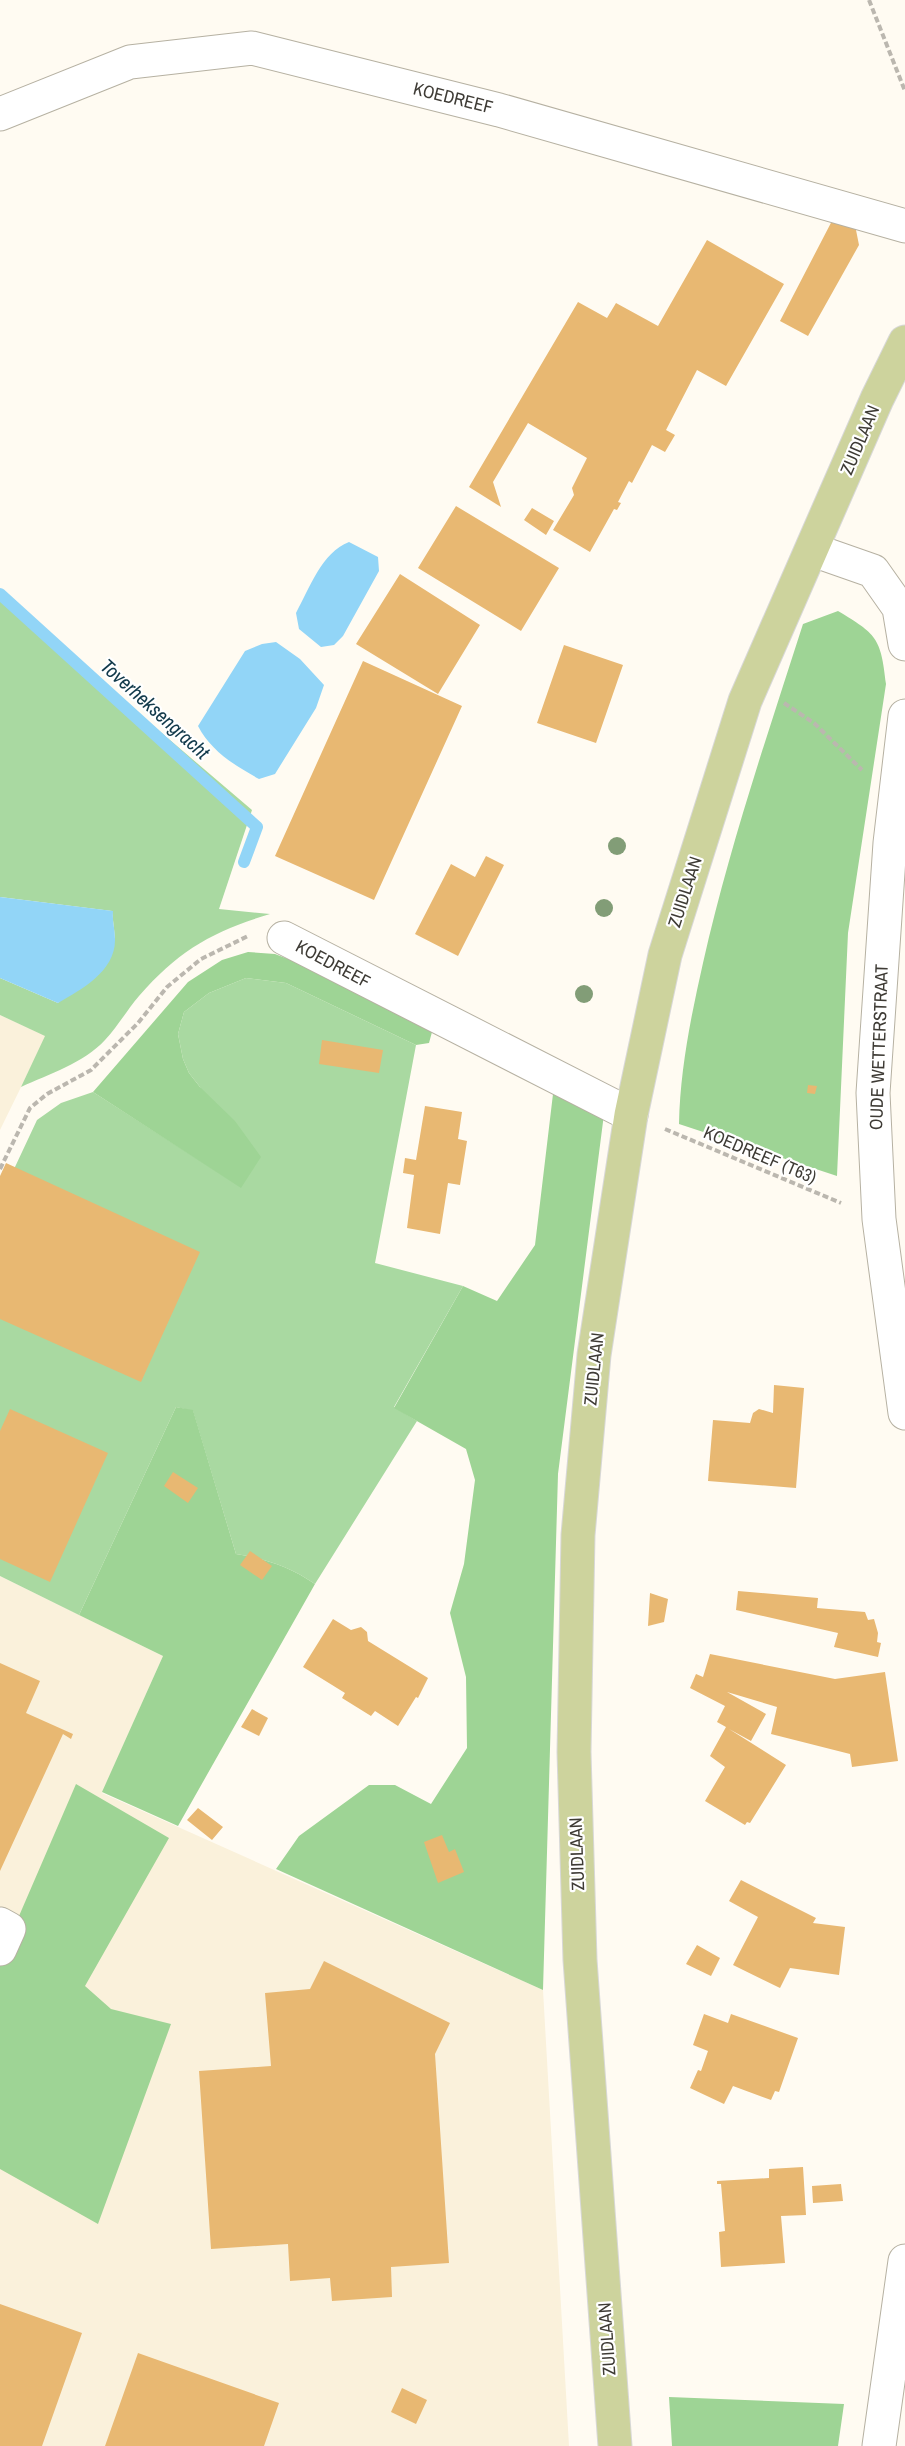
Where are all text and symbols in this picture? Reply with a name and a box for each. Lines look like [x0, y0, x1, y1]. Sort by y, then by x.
street label: KOEDREEF [411, 76, 496, 119]
street label: ZUIDLAAN [834, 401, 885, 478]
water label: Toverheksengracht [95, 652, 216, 765]
street label: ZUIDLAAN [661, 853, 708, 930]
street label: KOEDREEF [292, 933, 375, 994]
street label: OUDE WETTERSTRAAT [863, 963, 894, 1130]
street label: KOEDREEF (T63) [700, 1119, 821, 1190]
street label: ZUIDLAAN [577, 1331, 610, 1407]
street label: ZUIDLAAN [563, 1817, 590, 1891]
street label: ZUIDLAAN [591, 2302, 622, 2376]

